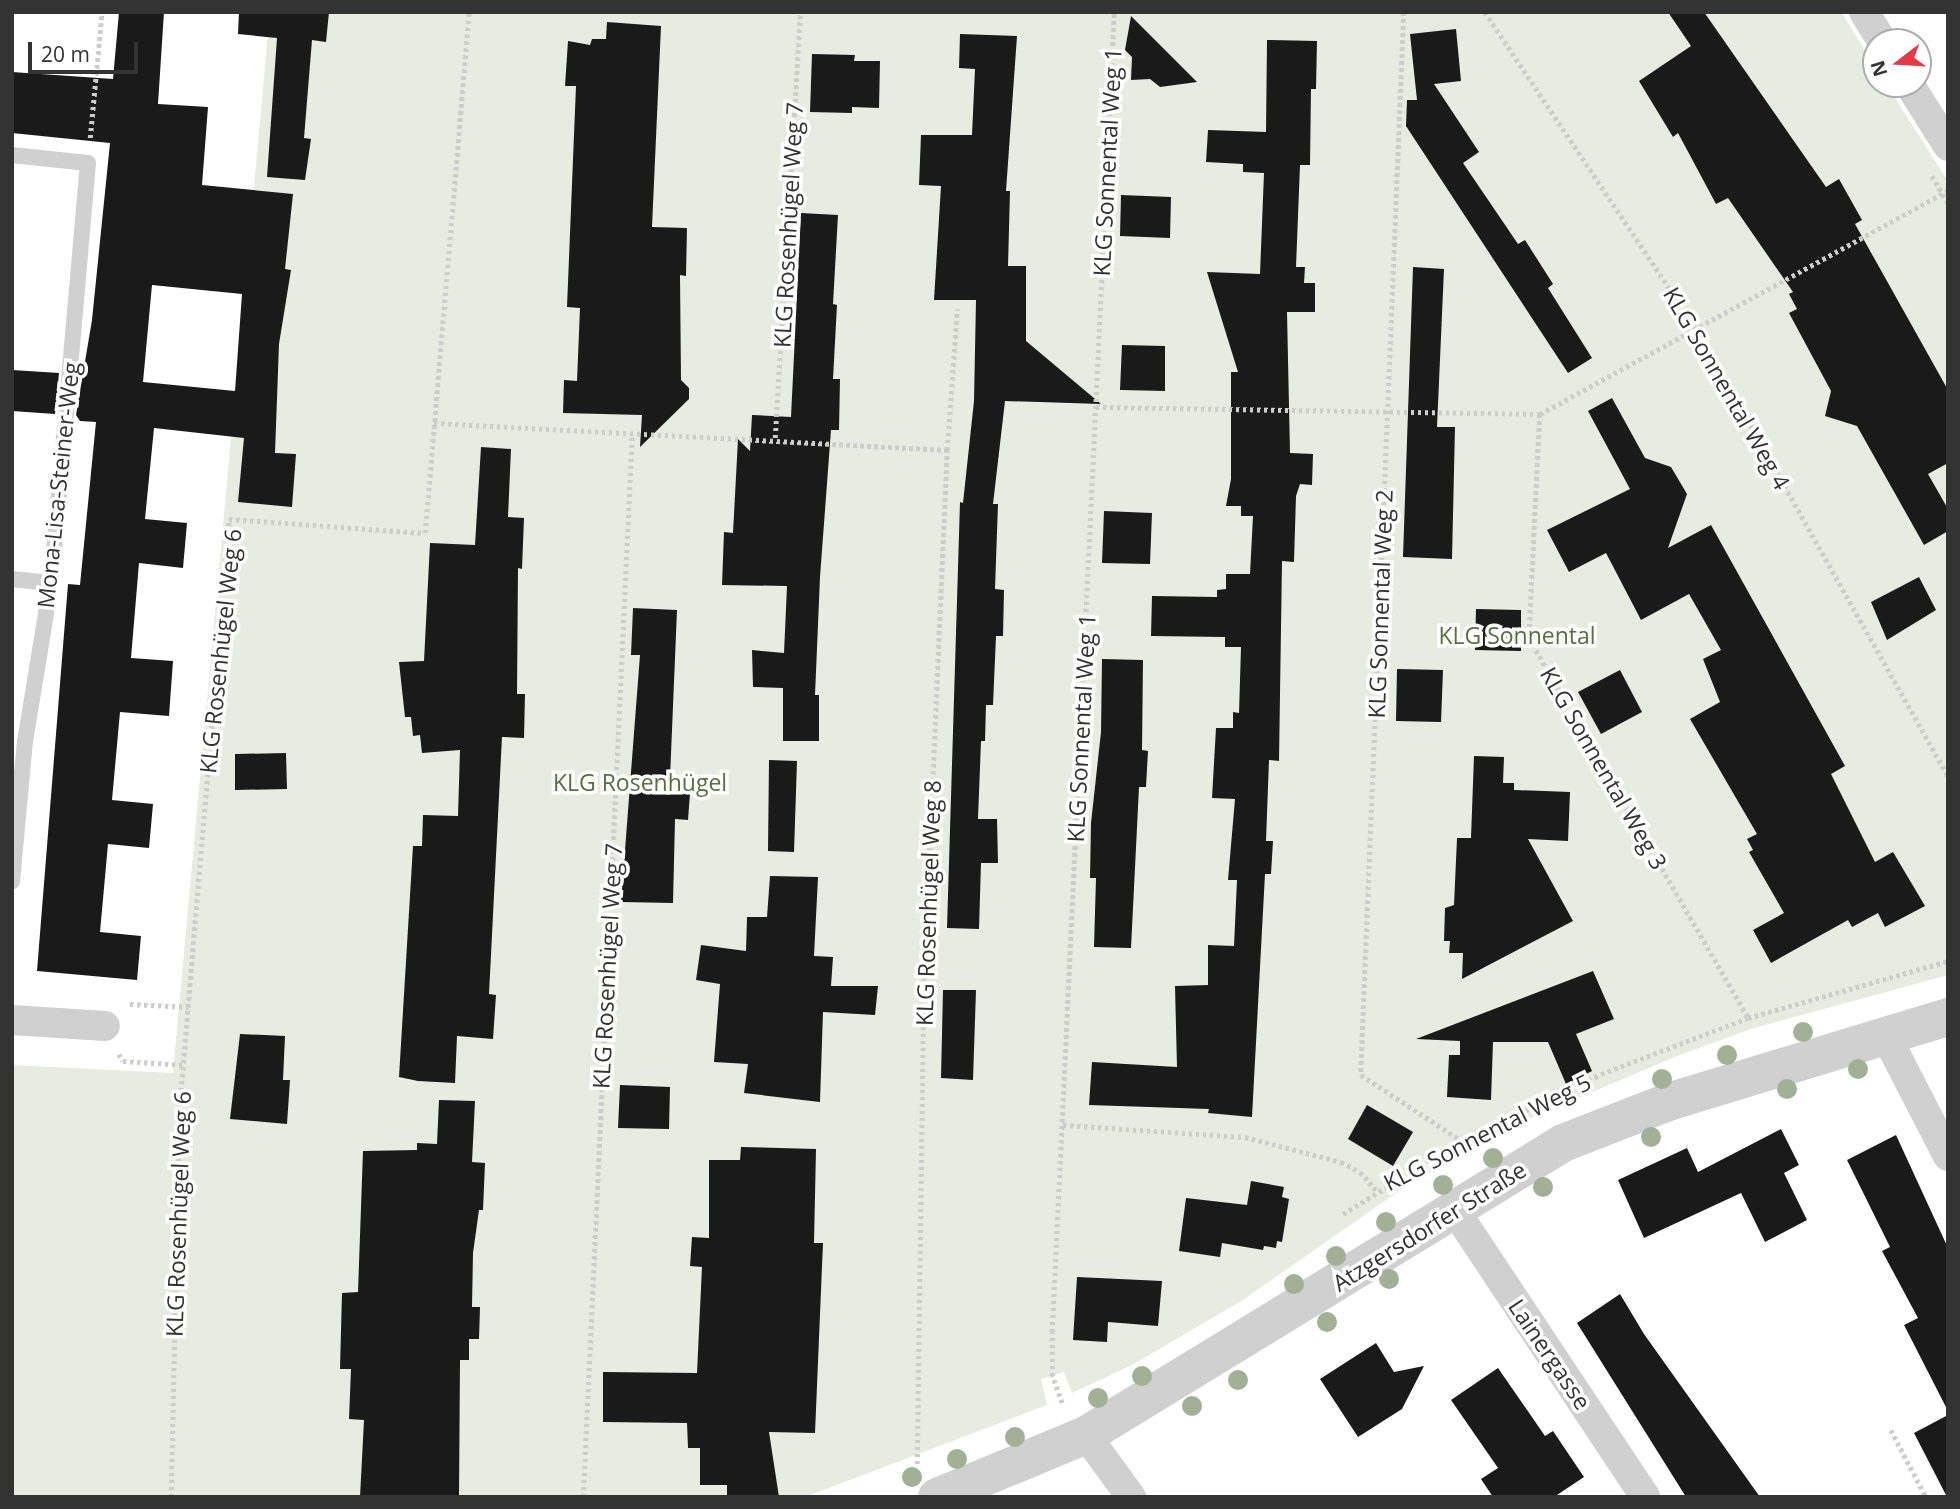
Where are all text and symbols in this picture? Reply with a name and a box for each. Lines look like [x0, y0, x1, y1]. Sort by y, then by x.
scale bar [32, 28, 142, 72]
north arrow [1862, 28, 1932, 98]
text: 20 m [41, 40, 90, 68]
street label: KLG Sonnental Weg 1 [1087, 47, 1127, 277]
text: N [1864, 57, 1894, 80]
street label: KLG Rosenhügel Weg 7 [768, 101, 808, 349]
street label: KLG Sonnental Weg 4 [1658, 282, 1796, 494]
street label: Mona-Lisa-Steiner-Weg [31, 360, 85, 610]
street label: KLG Sonnental Weg 2 [1362, 489, 1398, 719]
street label: KLG Rosenhügel Weg 6 [193, 527, 247, 775]
street label: KLG Sonnental Weg 1 [1061, 613, 1101, 843]
park label: KLG Sonnental [1438, 621, 1596, 649]
street label: KLG Sonnental Weg 3 [1535, 662, 1673, 874]
park label: KLG Rosenhügel [553, 768, 727, 796]
street label: KLG Rosenhügel Weg 8 [910, 780, 946, 1026]
street label: KLG Rosenhügel Weg 7 [587, 842, 627, 1090]
street label: KLG Sonnental Weg 5 [1379, 1068, 1595, 1196]
street label: KLG Rosenhügel Weg 6 [160, 1091, 196, 1337]
street label: Atzgersdorfer Straße [1327, 1155, 1531, 1297]
street label: Lainergasse [1503, 1294, 1597, 1414]

